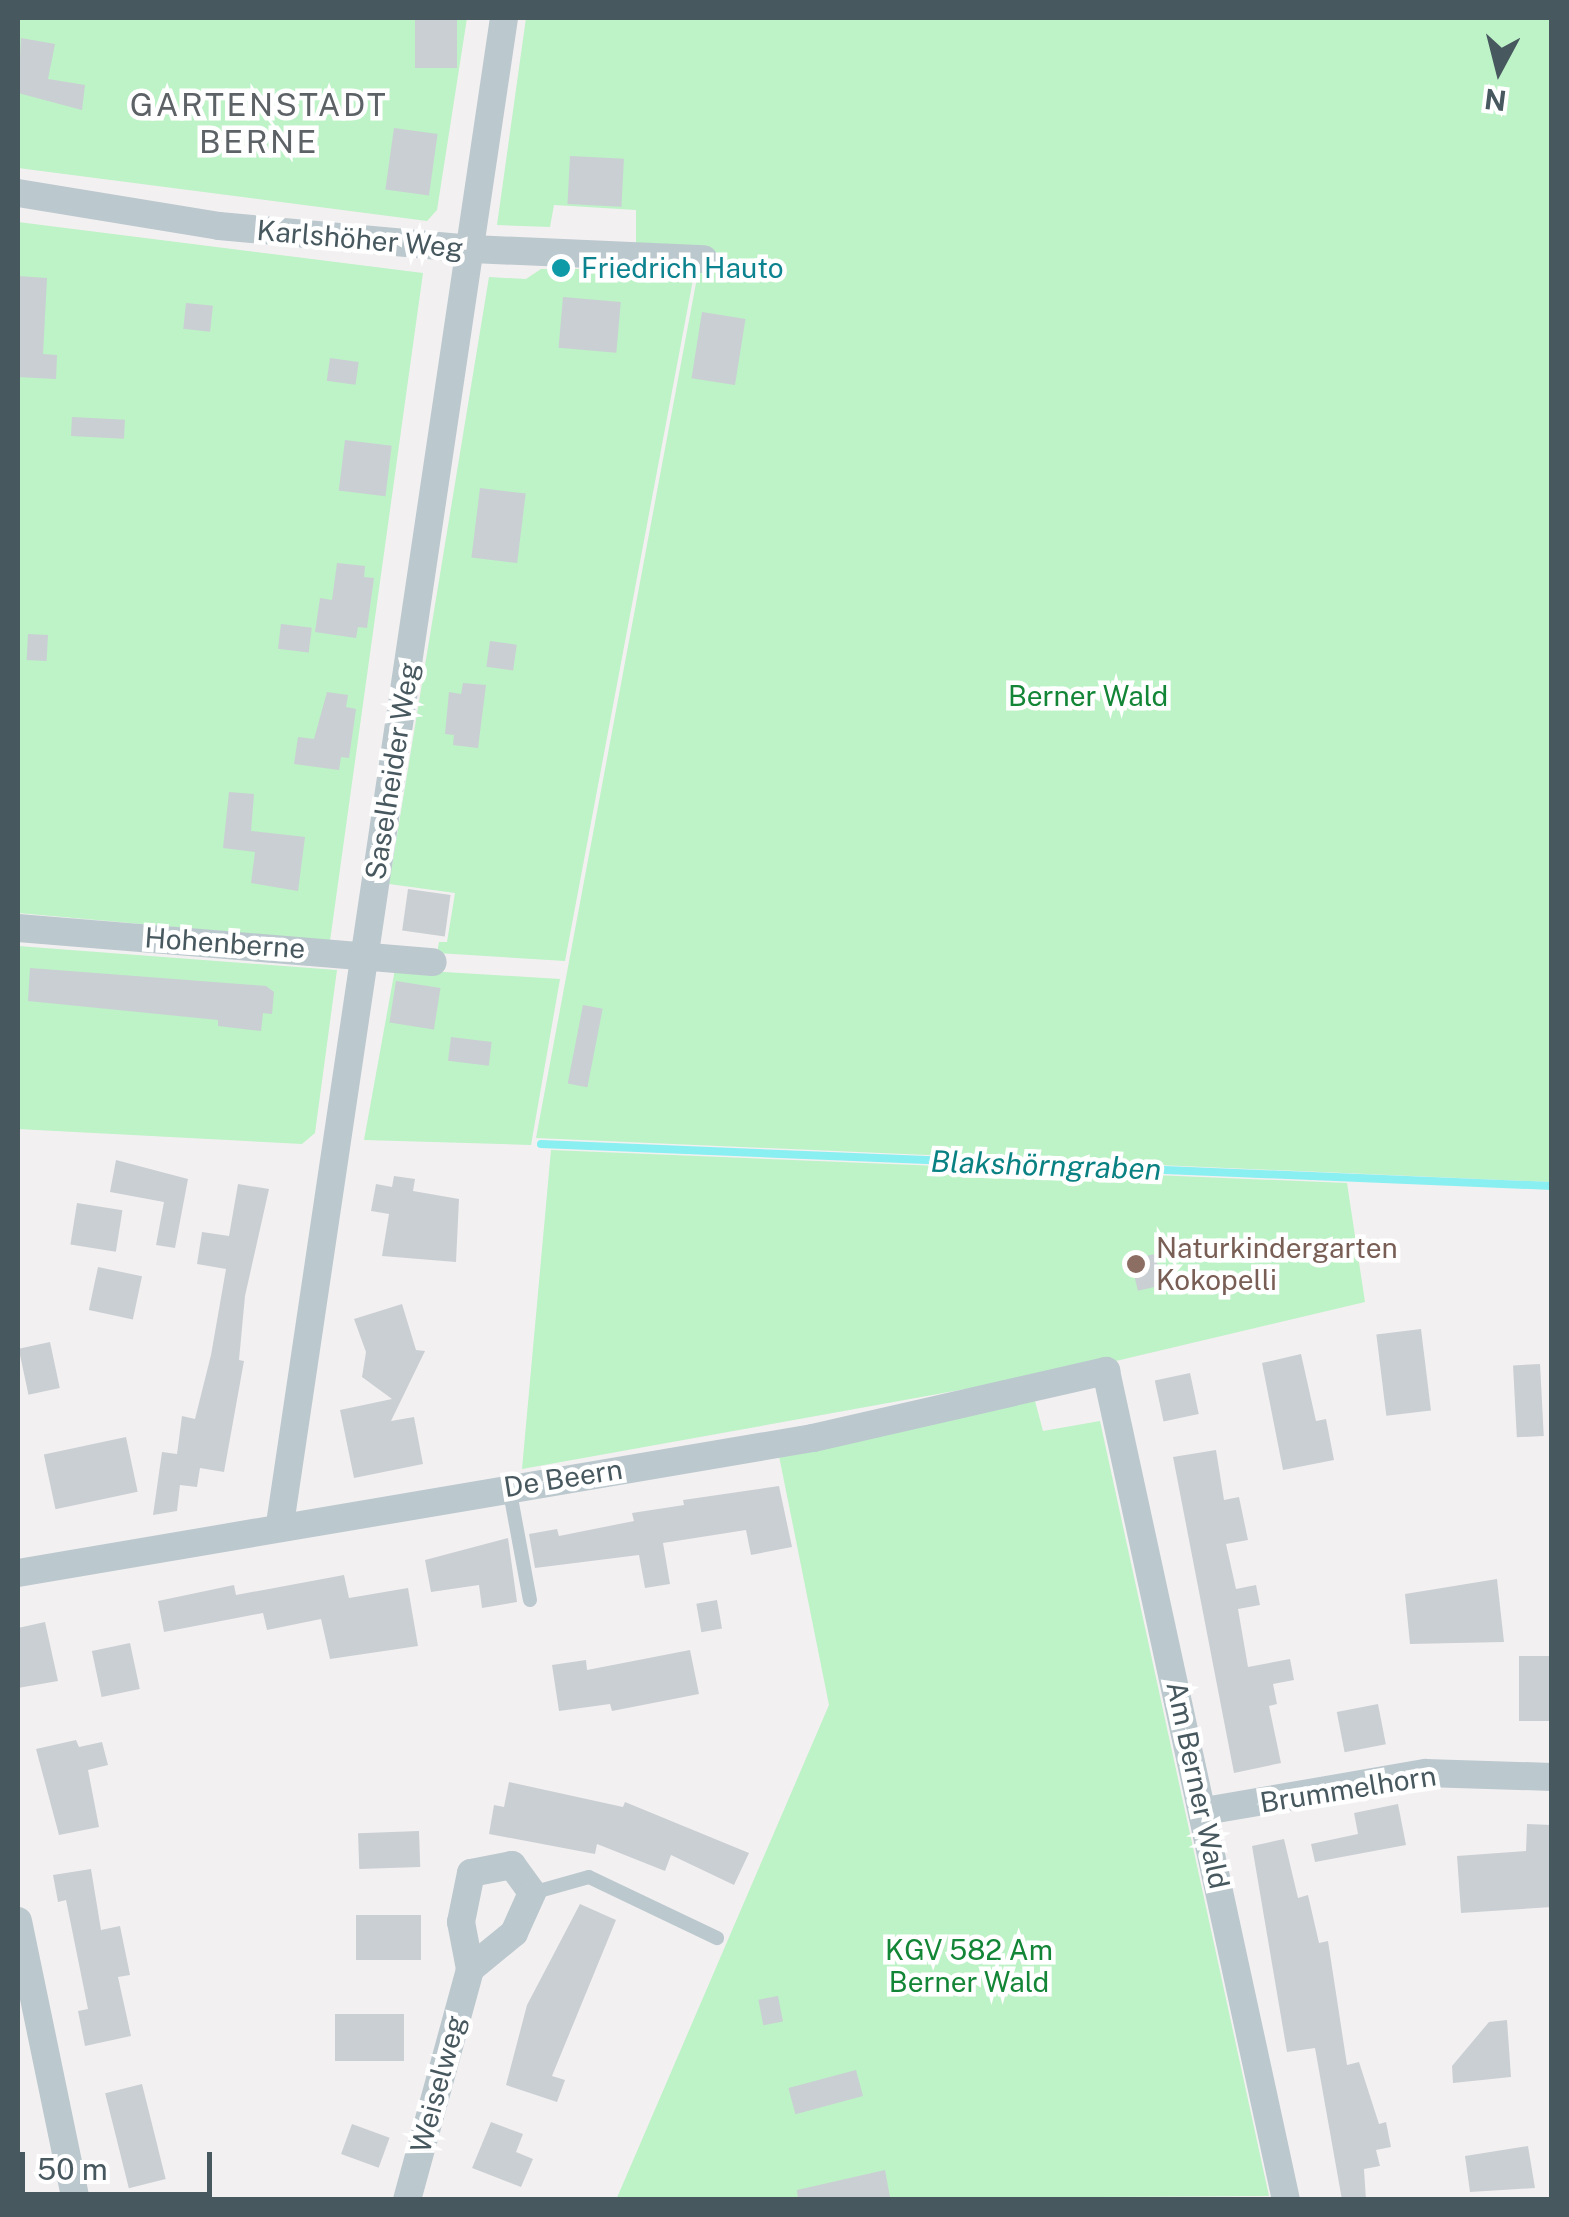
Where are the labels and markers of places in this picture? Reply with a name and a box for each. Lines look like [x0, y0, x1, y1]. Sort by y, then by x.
place label: Friedrich Hauto [581, 251, 784, 285]
marker: Friedrich Hauto [550, 257, 572, 279]
place label: Naturkindergarten Kokopelli [1156, 1231, 1398, 1297]
marker: Naturkindergarten Kokopelli [1125, 1253, 1147, 1275]

